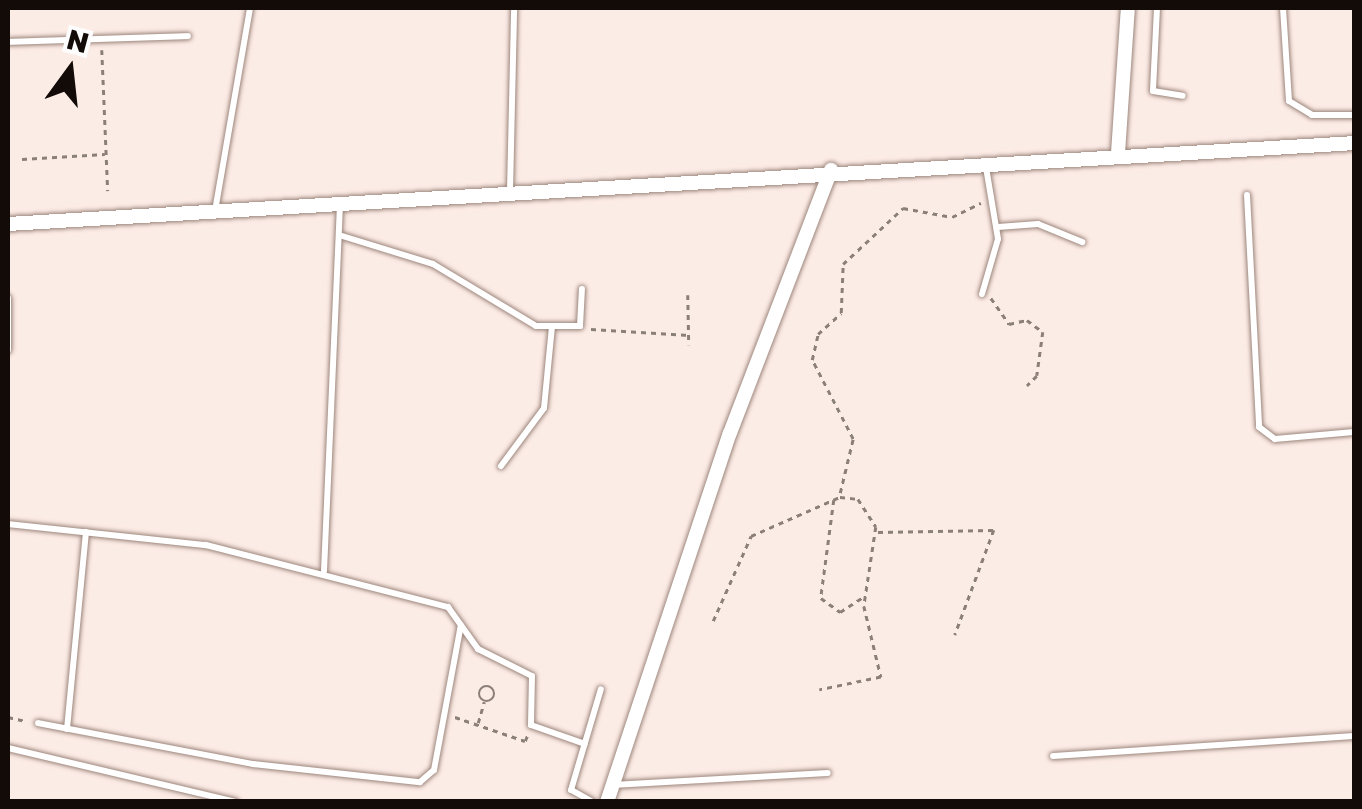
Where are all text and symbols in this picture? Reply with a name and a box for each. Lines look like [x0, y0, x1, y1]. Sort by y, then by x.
north arrow [20, 20, 120, 120]
text: N [63, 22, 92, 59]

